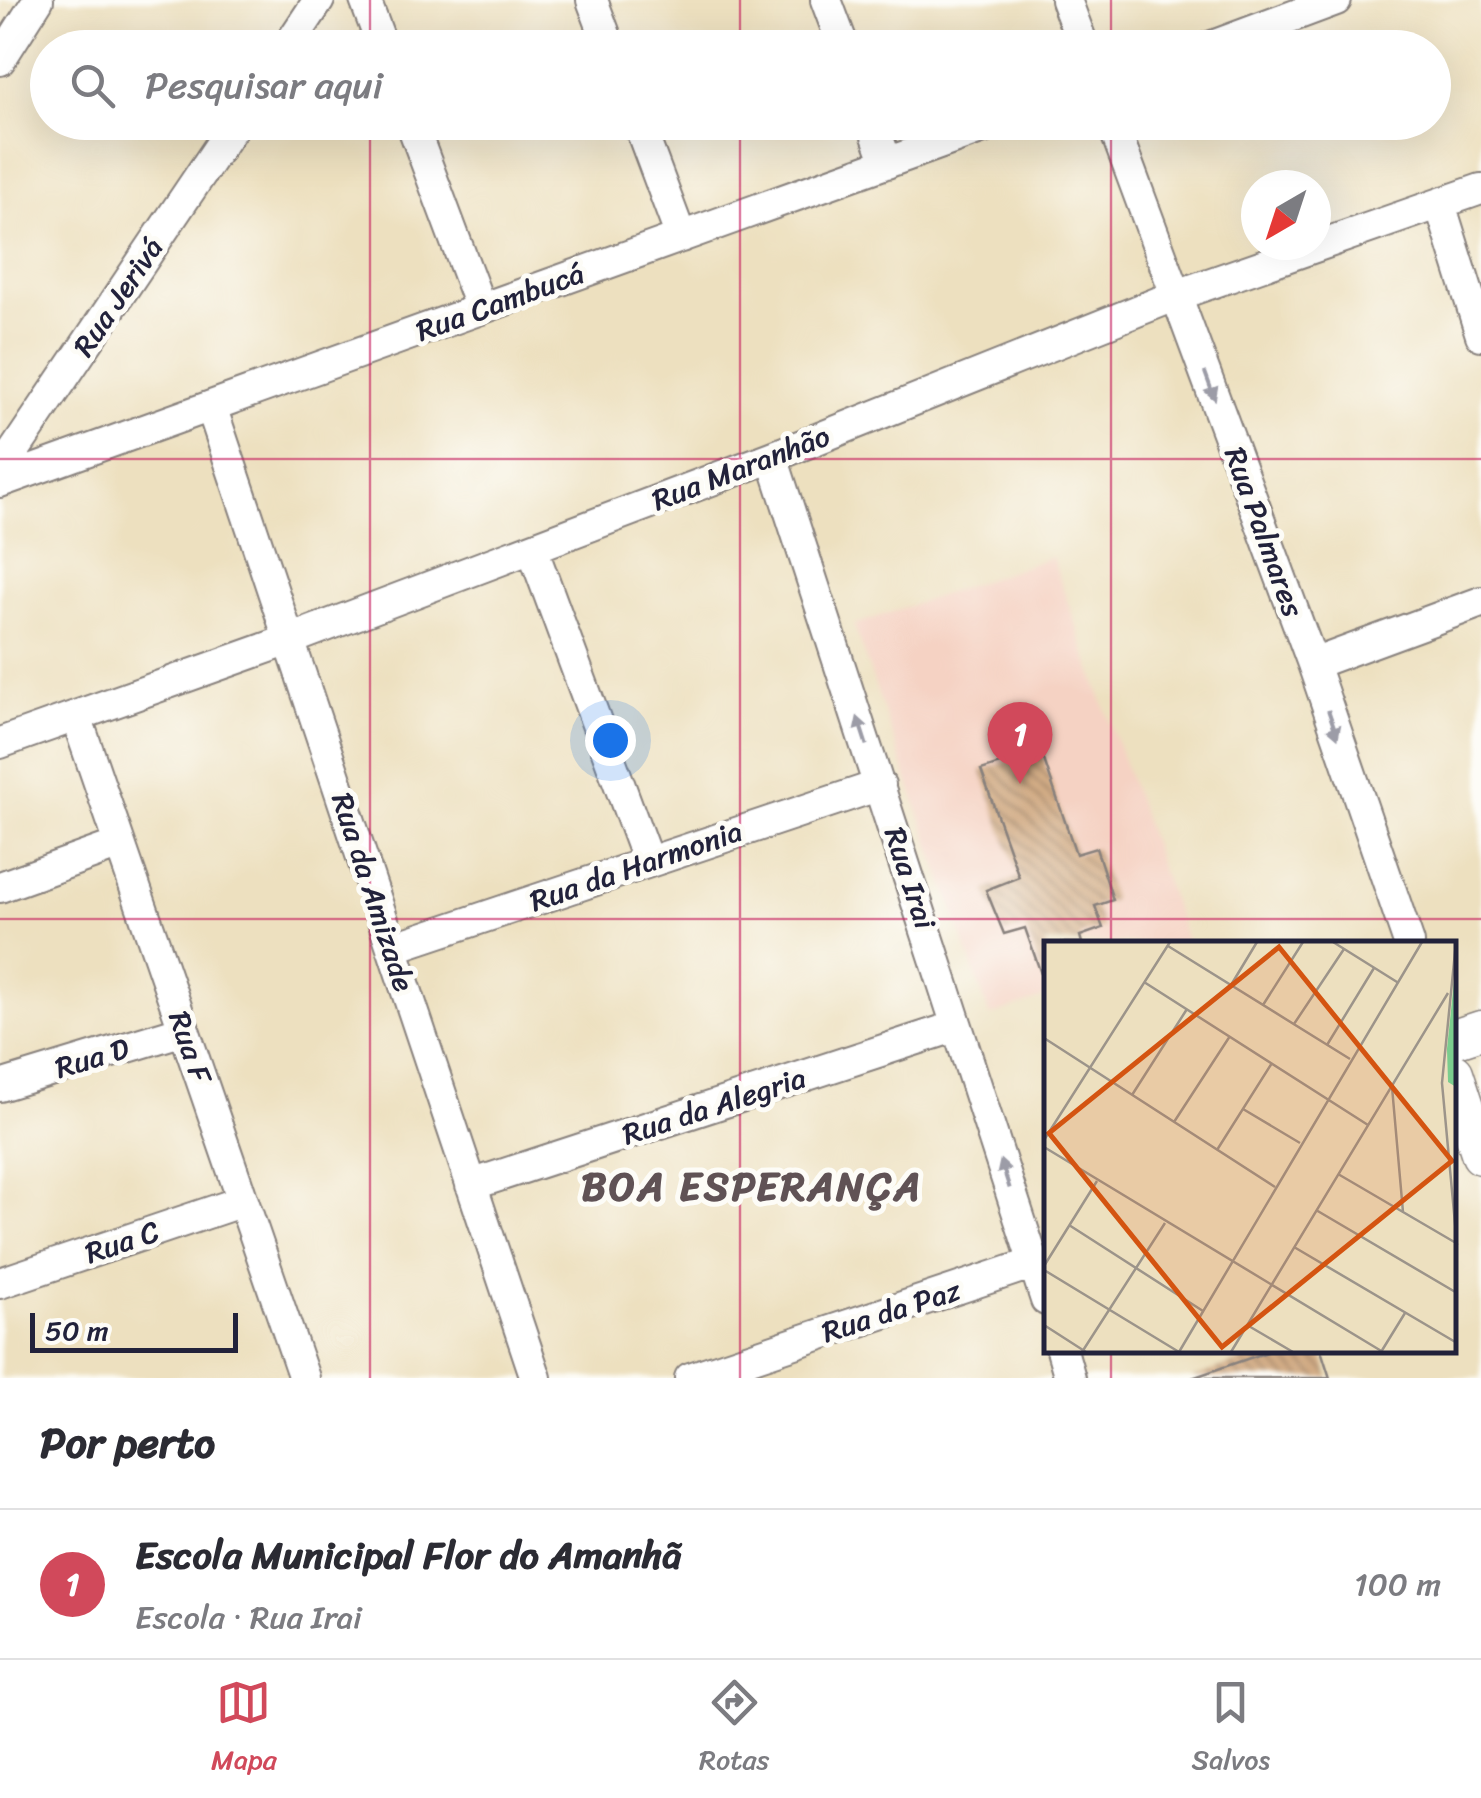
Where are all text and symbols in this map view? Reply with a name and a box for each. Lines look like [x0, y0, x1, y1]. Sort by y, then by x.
search box [30, 30, 1451, 140]
text: Pesquisar aqui [145, 52, 383, 119]
icon: search [65, 58, 120, 113]
north arrow [1241, 170, 1331, 260]
street label: Rua Jerivá [58, 226, 178, 368]
street label: Rua Cambucá [408, 247, 592, 357]
one-way arrow [1203, 372, 1218, 402]
street label: Rua Maranhão [644, 409, 838, 527]
street label: Rua Palmares [1208, 439, 1320, 625]
pin: 1 [988, 702, 1052, 784]
one-way arrow [1327, 710, 1342, 740]
your location [585, 715, 636, 766]
one-way arrow [854, 716, 869, 746]
street label: Rua da Amizade [315, 786, 431, 998]
street label: Rua da Harmonia [522, 804, 750, 928]
street label: Rua Irai [868, 820, 952, 938]
inset map [1044, 941, 1456, 1353]
street label: Rua F [153, 1003, 228, 1093]
street label: Rua D [48, 1021, 136, 1095]
street label: Rua da Alegria [615, 1051, 813, 1161]
district label: BOA ESPERANÇA [581, 1151, 923, 1222]
one-way arrow [997, 1159, 1012, 1189]
street label: Rua C [77, 1204, 167, 1280]
street label: Rua da Paz [814, 1263, 968, 1359]
text: 50 m [45, 1306, 109, 1355]
scale bar [30, 1308, 238, 1352]
text: Por perto [40, 1406, 215, 1480]
text: Escola Municipal Flor do Amanhã [135, 1522, 682, 1589]
text: 1 [66, 1556, 79, 1613]
text: 100 m [1354, 1556, 1441, 1613]
text: Escola · Rua Irai [135, 1589, 362, 1646]
tab: Mapa [211, 1675, 277, 1784]
tab: Rotas [699, 1675, 769, 1784]
tab: Salvos [1192, 1675, 1270, 1784]

